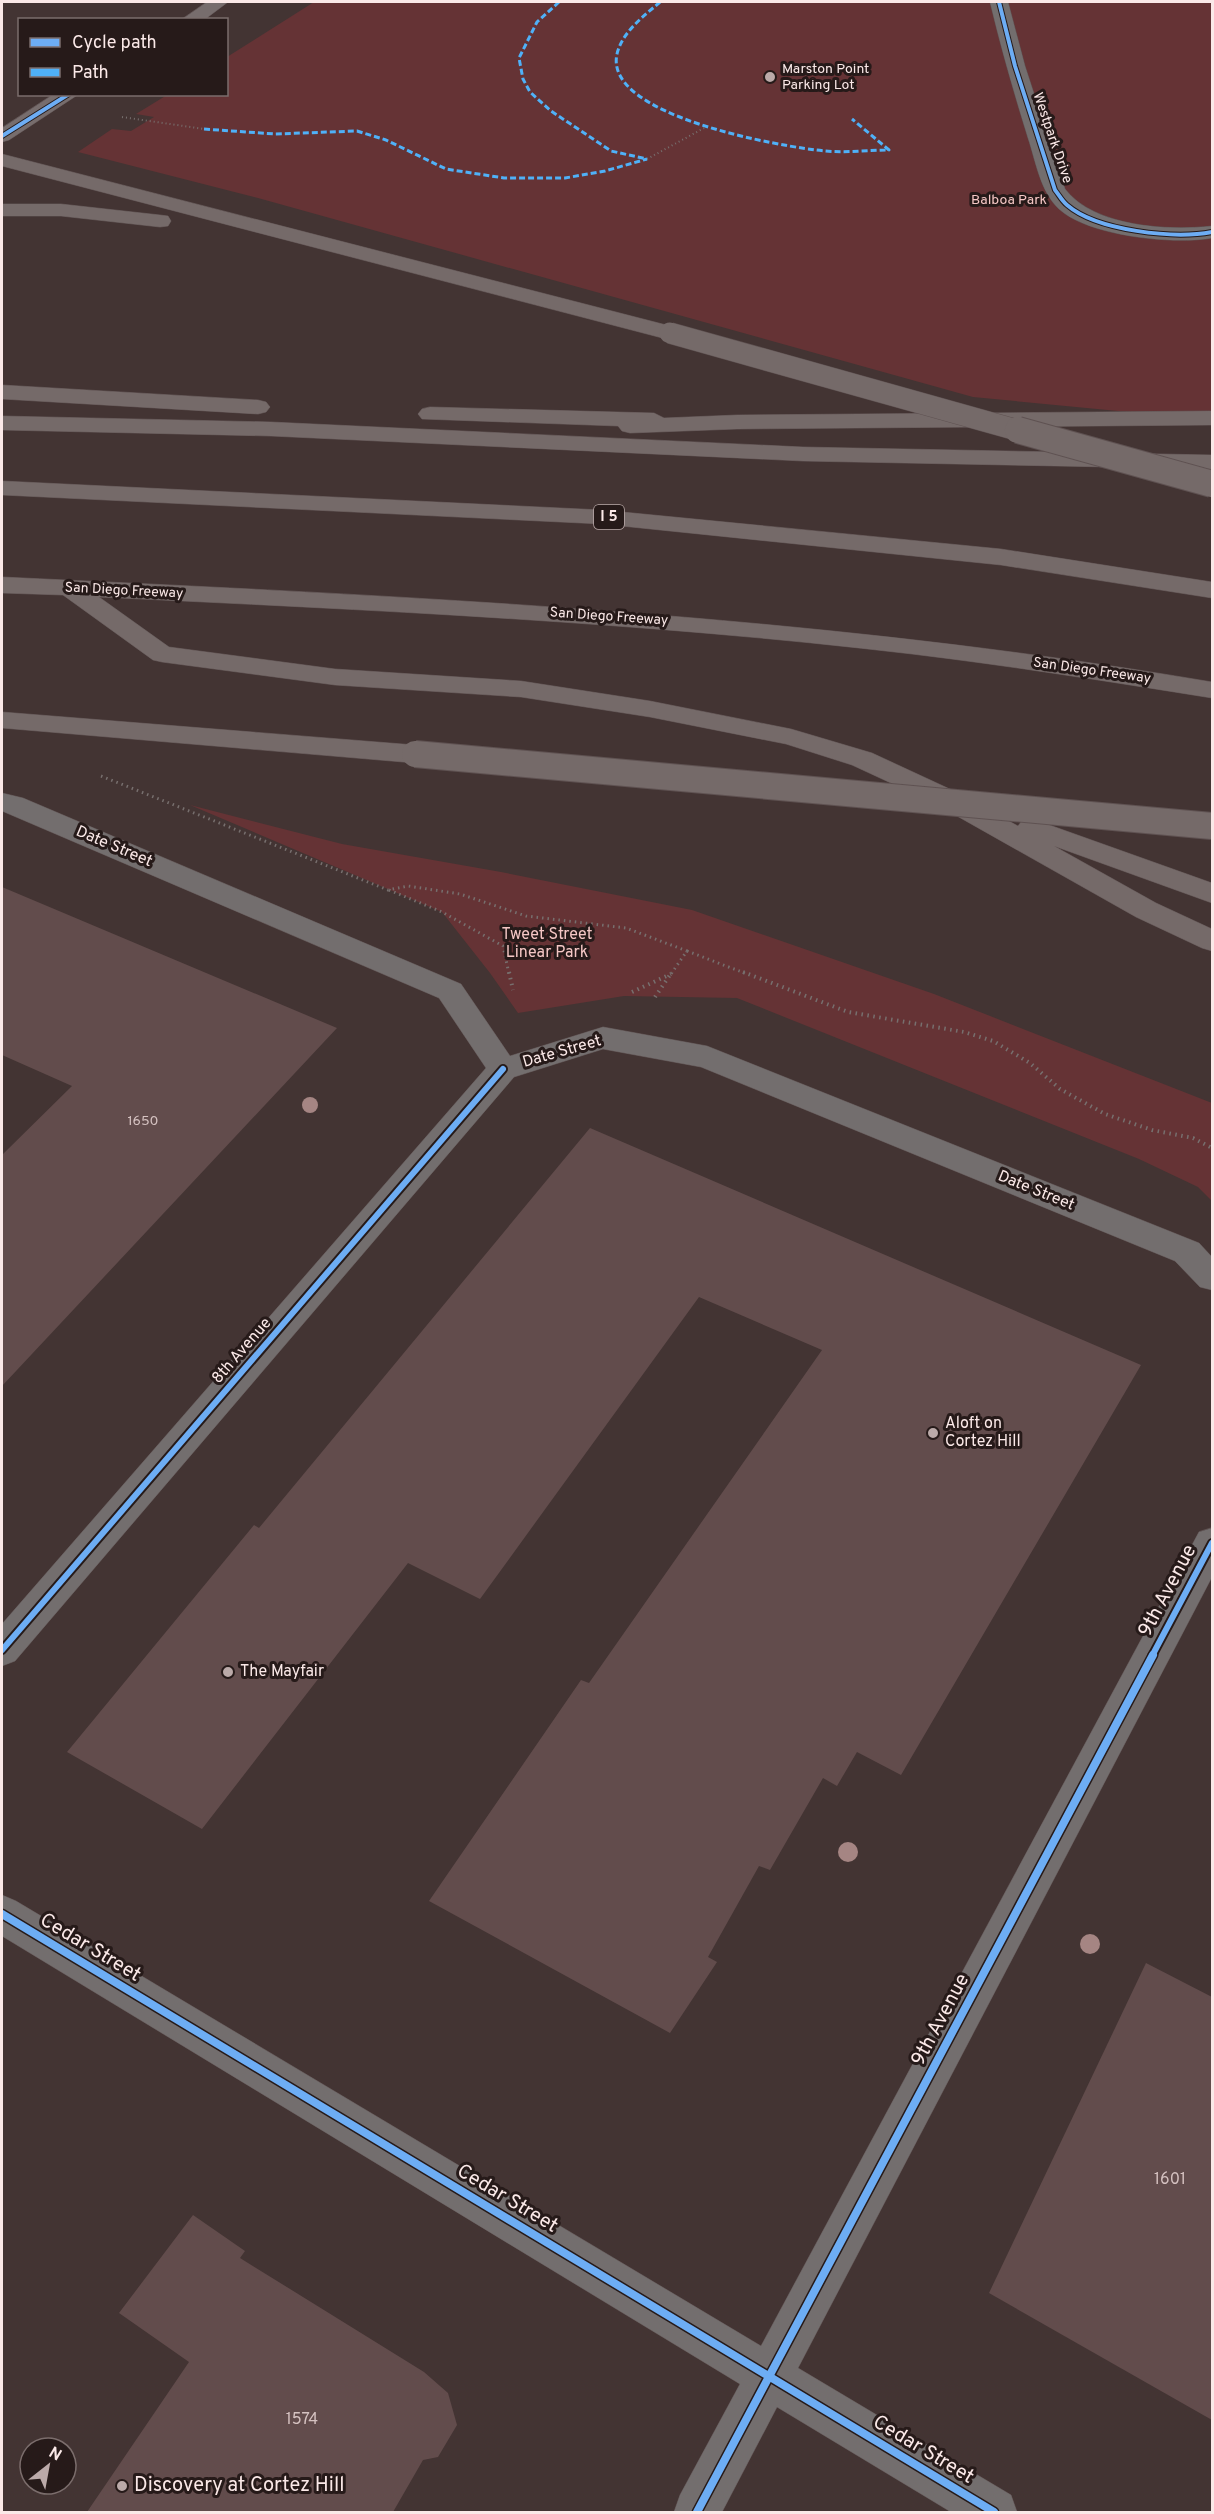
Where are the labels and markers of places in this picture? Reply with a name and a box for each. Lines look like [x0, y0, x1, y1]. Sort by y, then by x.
place label: Marston Point Parking Lot [782, 61, 869, 94]
marker: Marston Point Parking Lot [763, 70, 777, 84]
place label: Aloft on Cortez Hill [945, 1414, 1021, 1452]
marker: Aloft on Cortez Hill [926, 1426, 940, 1440]
place label: The Mayfair [240, 1662, 324, 1682]
marker: The Mayfair [221, 1665, 235, 1679]
place label: Discovery at Cortez Hill [134, 2473, 344, 2499]
marker: Discovery at Cortez Hill [115, 2479, 129, 2493]

